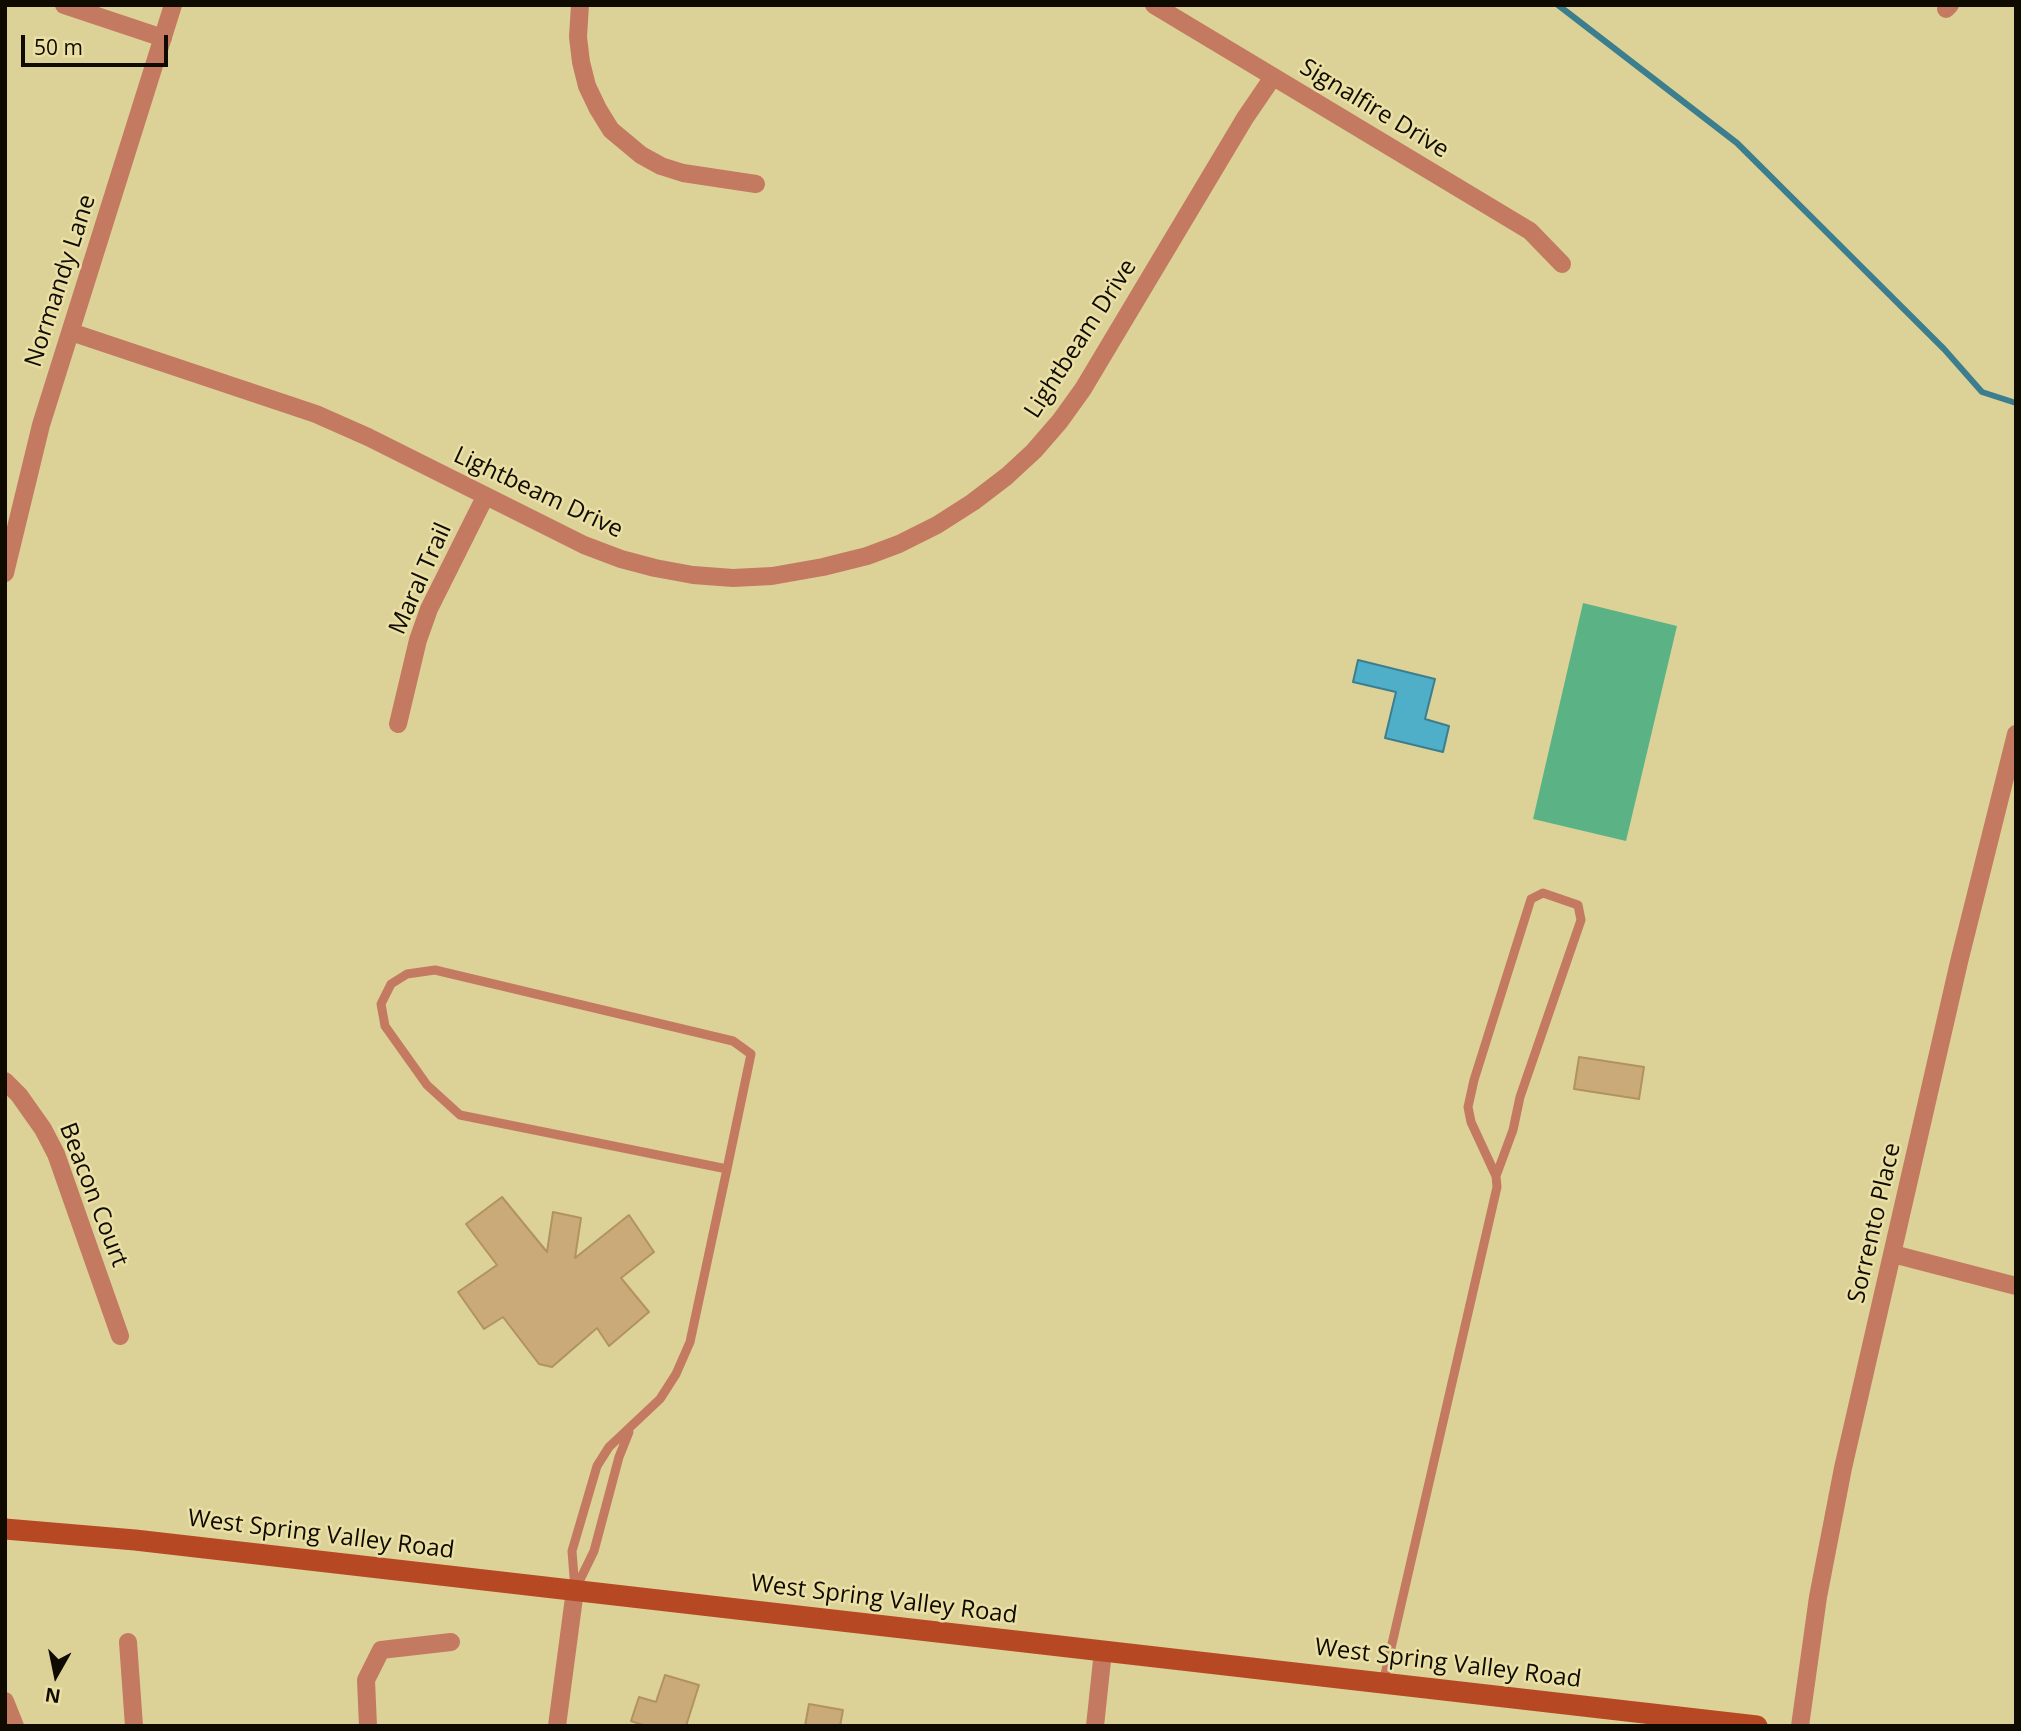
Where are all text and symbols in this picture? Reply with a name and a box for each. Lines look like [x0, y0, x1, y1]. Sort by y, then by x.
scale bar [24, 21, 172, 65]
text: 50 m [34, 33, 83, 61]
street label: Signalfire Drive [1294, 53, 1454, 165]
street label: Normandy Lane [20, 191, 102, 371]
street label: Lightbeam Drive [1019, 254, 1143, 424]
street label: Lightbeam Drive [449, 441, 627, 545]
street label: Maral Trail [384, 519, 458, 639]
street label: Beacon Court [52, 1119, 134, 1271]
street label: Sorrento Place [1843, 1140, 1907, 1306]
street label: West Spring Valley Road [186, 1504, 456, 1566]
street label: West Spring Valley Road [749, 1569, 1019, 1631]
street label: West Spring Valley Road [1313, 1633, 1583, 1695]
north arrow [21, 1640, 91, 1710]
text: N [43, 1682, 62, 1710]

